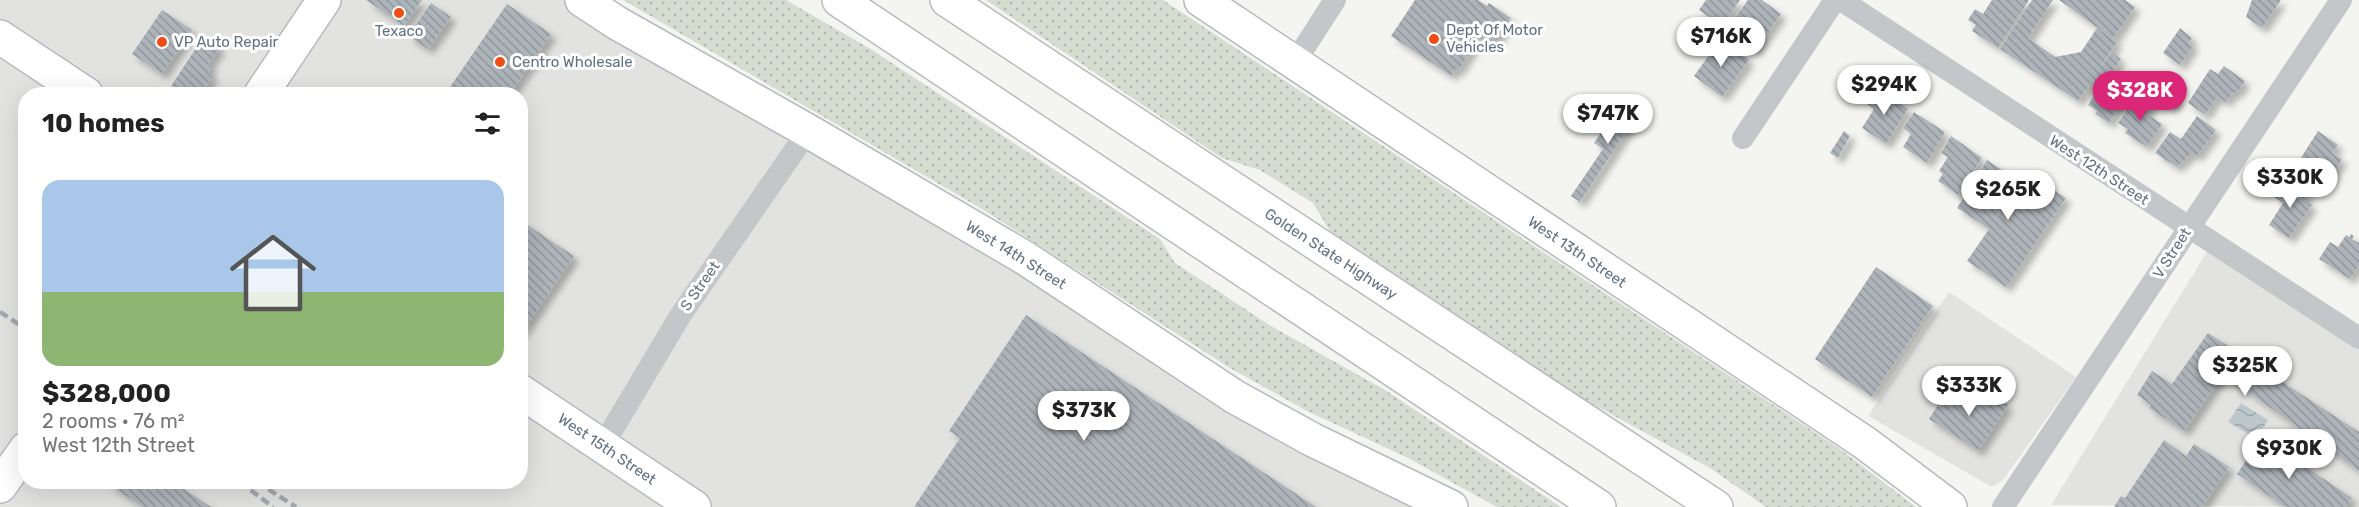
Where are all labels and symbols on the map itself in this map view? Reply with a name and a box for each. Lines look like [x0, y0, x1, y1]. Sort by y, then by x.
marker: Texaco [392, 6, 406, 20]
pin: $716K [1679, 17, 1763, 68]
place label: Dept Of Motor Vehicles [1446, 21, 1543, 56]
place label: Texaco [375, 22, 423, 40]
marker: Dept Of Motor Vehicles [1427, 32, 1441, 46]
place label: VP Auto Repair [174, 33, 279, 51]
marker: VP Auto Repair [155, 35, 169, 49]
place label: Centro Wholesale [512, 53, 633, 71]
marker: Centro Wholesale [493, 55, 507, 69]
pin: $294K [1842, 65, 1926, 116]
pin: $328K [2098, 71, 2182, 122]
pin: $747K [1566, 94, 1650, 145]
street label: West 12th Street [2046, 131, 2152, 209]
pin: $330K [2248, 158, 2332, 209]
pin: $265K [1966, 170, 2050, 221]
street label: Golden State Highway [1261, 204, 1401, 304]
street label: West 13th Street [1524, 212, 1630, 292]
street label: West 14th Street [962, 217, 1070, 293]
street label: V Street [2149, 224, 2195, 282]
street label: S Street [676, 258, 724, 314]
pin: $325K [2203, 346, 2287, 397]
pin: $333K [1927, 366, 2011, 417]
pin: $373K [1042, 391, 1126, 442]
street label: West 15th Street [554, 409, 660, 489]
pin: $930K [2247, 429, 2331, 480]

